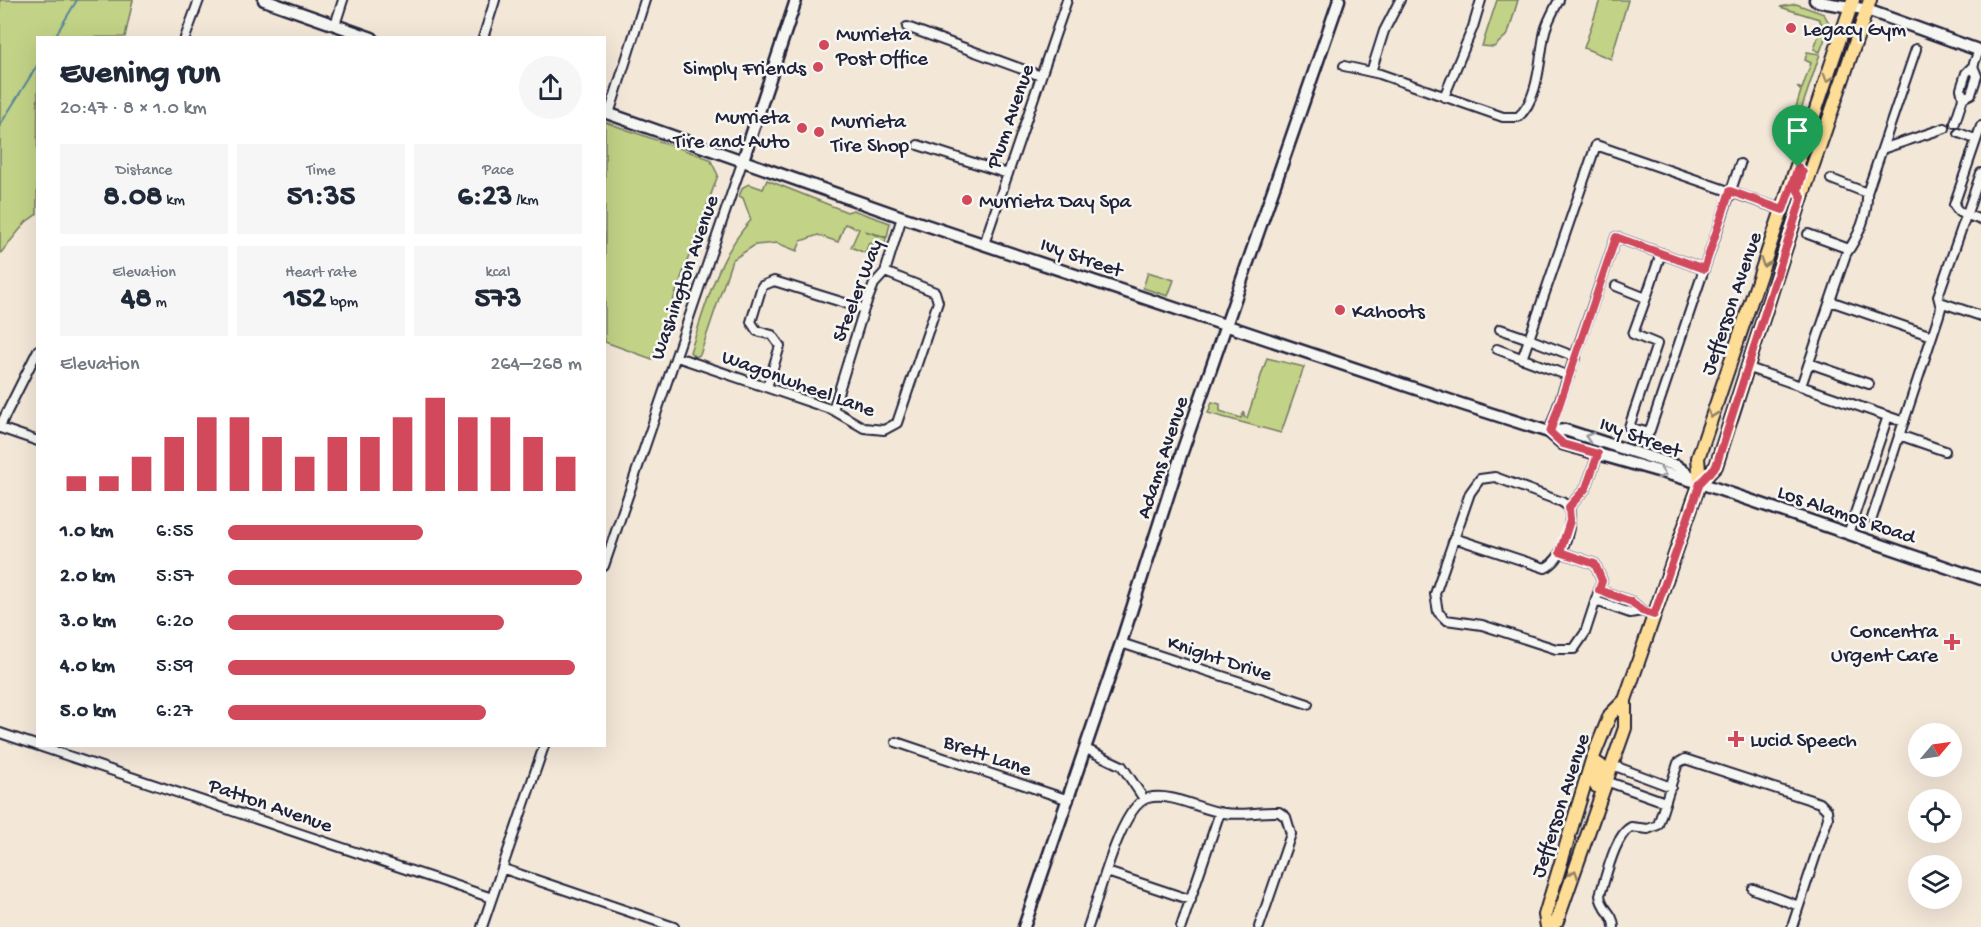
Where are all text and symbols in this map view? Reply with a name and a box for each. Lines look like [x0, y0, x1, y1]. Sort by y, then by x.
place label: Legacy Gym [1803, 19, 1906, 44]
marker: Legacy Gym [1784, 21, 1798, 35]
place label: Murrieta Post Office [835, 24, 929, 73]
marker: Murrieta Post Office [817, 38, 831, 52]
text: Evening run [60, 56, 220, 94]
button: share [519, 56, 582, 119]
place label: Simply Friends [683, 58, 807, 83]
marker: Simply Friends [811, 60, 825, 74]
street label: Plum Avenue [982, 60, 1042, 174]
one-way arrow [1822, 72, 1835, 83]
text: 20:47 · 8 × 1.0 km [60, 98, 207, 121]
pin [1772, 105, 1823, 167]
place label: Murrieta Tire and Auto [672, 107, 791, 156]
place label: Murrieta Tire Shop [830, 111, 910, 160]
icon: arrive [1781, 114, 1814, 147]
marker: Murrieta Tire and Auto [795, 121, 809, 135]
marker: Murrieta Tire Shop [812, 125, 826, 139]
text: Distance [116, 162, 172, 181]
text: Time [306, 162, 336, 181]
text: Pace [482, 162, 514, 181]
text: 8.08 [103, 181, 163, 216]
text: 51:35 [287, 181, 355, 216]
text: 6:23 [457, 181, 512, 216]
street label: Washington Avenue [646, 191, 727, 364]
place label: Murrieta Day Spa [979, 191, 1133, 216]
text: km [163, 192, 185, 211]
text: /km [512, 192, 539, 211]
marker: Murrieta Day Spa [960, 193, 974, 207]
street label: Jefferson Avenue [1697, 228, 1770, 379]
street label: Ivy Street [1036, 234, 1128, 286]
street label: Steeler Way [828, 236, 890, 346]
one-way arrow [1759, 257, 1772, 268]
text: Elevation [112, 264, 176, 283]
text: Heart rate [285, 264, 357, 283]
text: kcal [486, 264, 510, 283]
text: 48 [121, 283, 152, 318]
text: 152 [284, 283, 327, 318]
text: 573 [475, 283, 521, 318]
text: m [152, 294, 167, 313]
text: bpm [327, 294, 358, 313]
place label: Kahoots [1352, 301, 1426, 326]
marker: Kahoots [1333, 303, 1347, 317]
street label: Wagonwheel Lane [718, 346, 879, 425]
text: Elevation [60, 354, 140, 377]
text: 264–268 m [491, 354, 582, 377]
street label: Adams Avenue [1133, 393, 1196, 522]
one-way arrow [1707, 408, 1720, 419]
street label: Ivy Street [1595, 413, 1687, 467]
one-way arrow [1584, 432, 1595, 445]
one-way arrow [1656, 466, 1667, 479]
street label: Los Alamos Road [1774, 481, 1920, 552]
text: 1.0 km [60, 521, 114, 544]
text: 6:55 [156, 521, 193, 544]
text: 2.0 km [60, 566, 115, 589]
text: 5:57 [156, 566, 194, 589]
text: 3.0 km [60, 611, 116, 634]
text: 6:20 [156, 611, 194, 634]
place label: Concentra Urgent Care [1831, 621, 1939, 670]
street label: Knight Drive [1163, 632, 1276, 689]
marker: Concentra Urgent Care [1943, 633, 1961, 651]
text: 4.0 km [60, 656, 115, 679]
text: 5:59 [156, 656, 193, 679]
text: 5.0 km [60, 701, 116, 724]
text: 6:27 [156, 701, 193, 724]
north arrow [1908, 723, 1962, 777]
map controls [1908, 723, 1962, 909]
street label: Brett Lane [939, 730, 1035, 784]
street label: Jefferson Avenue [1527, 730, 1598, 881]
marker: Lucid Speech [1727, 730, 1745, 748]
place label: Lucid Speech [1750, 730, 1857, 755]
street label: Patton Avenue [204, 774, 336, 841]
button: locate [1908, 789, 1962, 843]
button: layers [1908, 855, 1962, 909]
one-way arrow [1566, 869, 1579, 880]

